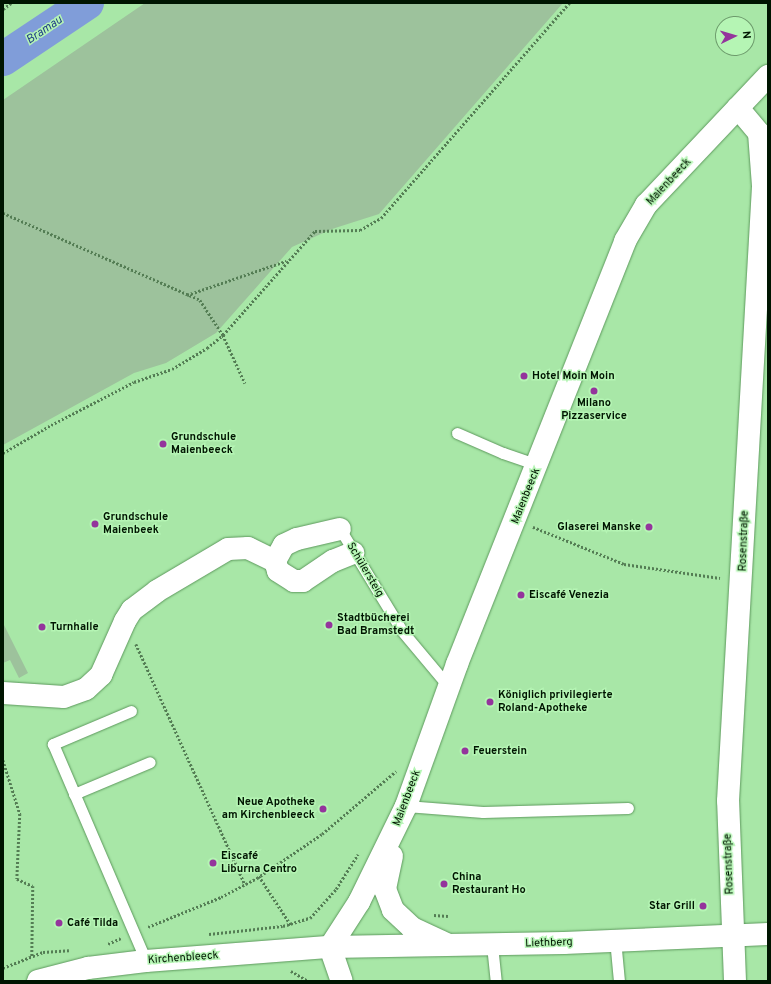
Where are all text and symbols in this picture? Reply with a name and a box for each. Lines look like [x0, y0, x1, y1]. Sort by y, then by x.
water label: Bramau [24, 14, 66, 48]
north arrow [715, 16, 755, 56]
text: N [739, 30, 753, 40]
street label: Maienbeeck [644, 156, 694, 208]
place label: Hotel Moin Moin [532, 369, 615, 383]
marker: Hotel Moin Moin [519, 371, 529, 381]
marker: Milano Pizzaservice [589, 386, 599, 396]
place label: Milano Pizzaservice [561, 397, 627, 423]
place label: Grundschule Maienbeeck [171, 431, 236, 457]
marker: Grundschule Maienbeeck [158, 439, 168, 449]
street label: Maienbeeck [509, 466, 543, 526]
street label: Rosenstraße [736, 510, 752, 572]
place label: Grundschule Maienbeek [103, 511, 168, 537]
marker: Grundschule Maienbeek [90, 519, 100, 529]
place label: Glaserei Manske [557, 520, 641, 534]
marker: Glaserei Manske [644, 522, 654, 532]
street label: Schülersteig [344, 540, 386, 600]
place label: Eiscafé Venezia [529, 588, 609, 602]
marker: Eiscafé Venezia [516, 590, 526, 600]
place label: Stadtbücherei Bad Bramstedt [337, 612, 414, 638]
place label: Turnhalle [50, 620, 99, 634]
marker: Stadtbücherei Bad Bramstedt [324, 620, 334, 630]
marker: Turnhalle [37, 622, 47, 632]
place label: Königlich privilegierte Roland-Apotheke [498, 689, 613, 715]
marker: Königlich privilegierte Roland-Apotheke [485, 697, 495, 707]
place label: Feuerstein [473, 744, 527, 758]
marker: Feuerstein [460, 746, 470, 756]
street label: Maienbeeck [390, 768, 424, 828]
place label: Neue Apotheke am Kirchenbleeck [222, 796, 315, 822]
marker: Neue Apotheke am Kirchenbleeck [318, 804, 328, 814]
street label: Rosenstraße [721, 833, 737, 895]
place label: Eiscafé Liburna Centro [221, 850, 297, 876]
marker: Eiscafé Liburna Centro [208, 858, 218, 868]
place label: China Restaurant Ho [452, 871, 526, 897]
marker: China Restaurant Ho [439, 879, 449, 889]
place label: Star Grill [649, 899, 695, 913]
marker: Star Grill [698, 901, 708, 911]
place label: Café Tilda [67, 916, 118, 930]
marker: Café Tilda [54, 918, 64, 928]
street label: Liethberg [525, 936, 573, 950]
street label: Kirchenbleeck [147, 949, 219, 967]

